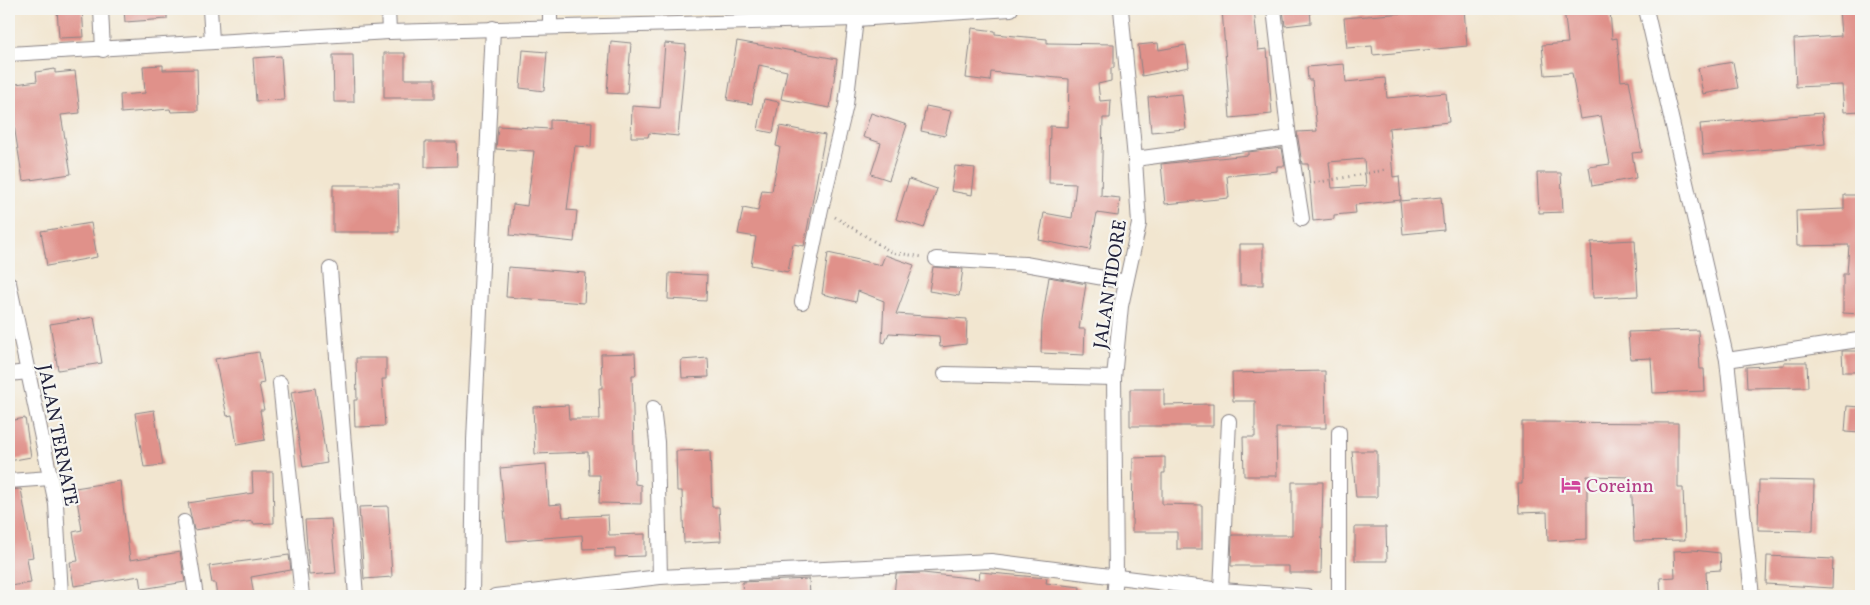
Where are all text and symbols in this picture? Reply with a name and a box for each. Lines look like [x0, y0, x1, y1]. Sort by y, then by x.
street label: JALAN TIDORE [1088, 218, 1134, 351]
street label: JALAN TERNATE [31, 362, 84, 508]
hotel icon: Coreinn [1560, 474, 1582, 496]
place label: Coreinn [1586, 474, 1654, 500]

